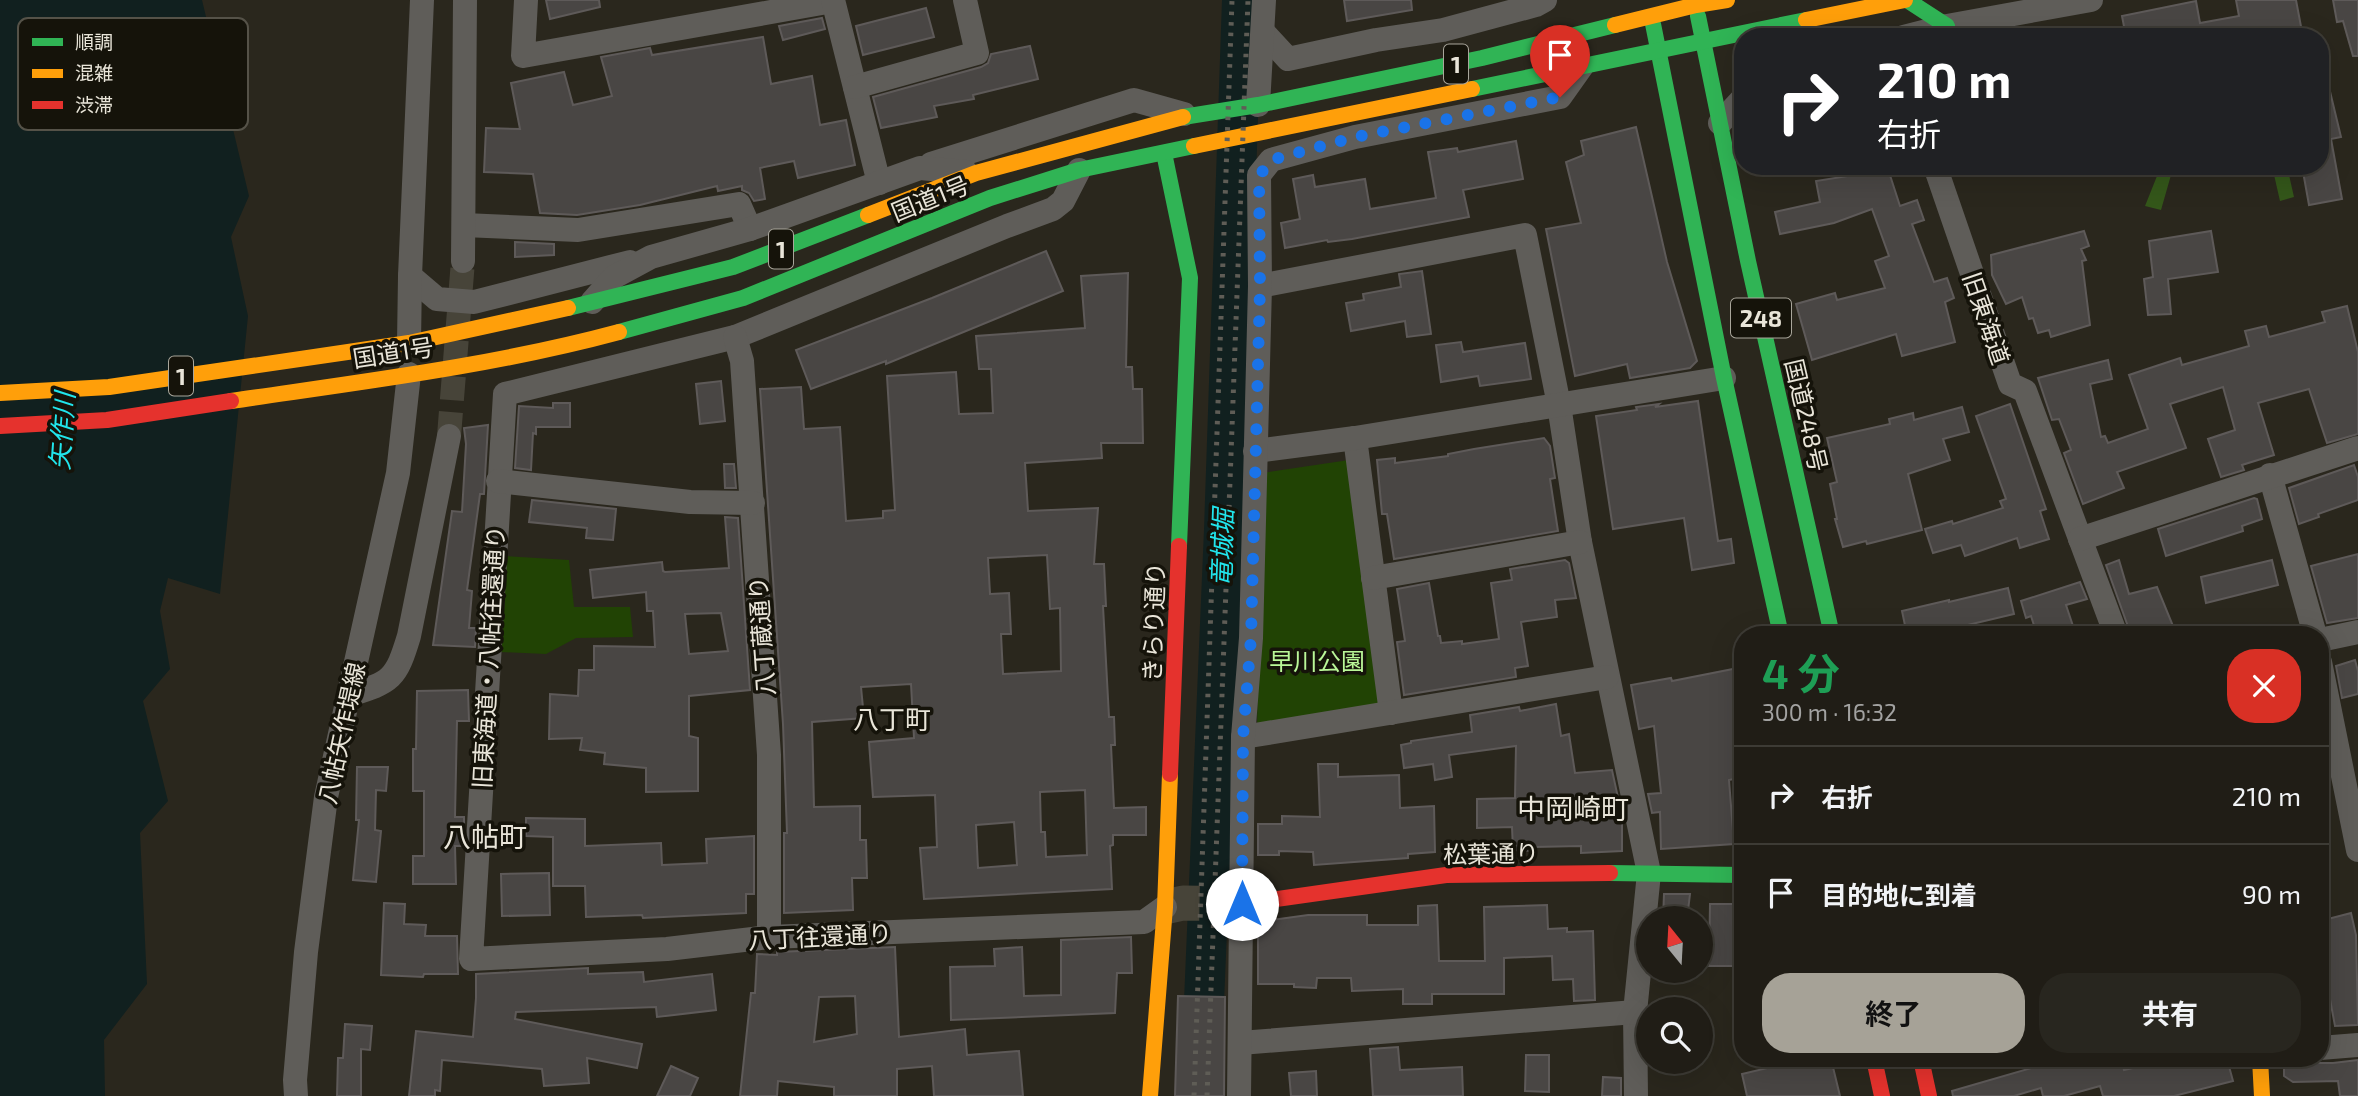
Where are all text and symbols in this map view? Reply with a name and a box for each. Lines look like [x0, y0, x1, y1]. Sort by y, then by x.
legend [18, 18, 248, 130]
pin [1530, 25, 1590, 97]
text: 順調 [75, 30, 113, 53]
icon: arrive [1541, 36, 1579, 74]
road number: 1 [1444, 44, 1468, 83]
text: 210 m [1877, 49, 2011, 108]
icon: right [1762, 56, 1853, 147]
text: 混雑 [75, 61, 113, 84]
text: 渋滞 [75, 93, 113, 116]
text: 右折 [1877, 114, 1941, 152]
street label: 国道1号 [887, 169, 973, 227]
road number: 1 [769, 230, 793, 268]
street label: 旧東海道 [1958, 268, 2016, 368]
road number: 248 [1731, 298, 1791, 338]
street label: 国道1号 [350, 331, 436, 373]
road number: 1 [169, 356, 193, 396]
street label: 国道248号 [1780, 356, 1834, 474]
water label: 矢作川 [43, 388, 79, 471]
water label: 竜城堀 [1204, 504, 1238, 588]
street label: 旧東海道・八帖往還通り [467, 524, 509, 790]
street label: きらり通り [1136, 562, 1170, 682]
street label: 八丁蔵通り [742, 575, 780, 697]
park label: 早川公園 [1269, 646, 1365, 675]
text: 4 分 [1762, 647, 1840, 697]
button: close [2227, 649, 2301, 723]
street label: 八帖矢作堤線 [312, 660, 370, 806]
text: 300 m · 16:32 [1762, 698, 1897, 726]
district label: 八丁町 [853, 703, 931, 734]
icon: right [1762, 776, 1800, 814]
text: 210 m [2232, 780, 2301, 811]
text: 右折 [1821, 781, 1873, 812]
district label: 中岡崎町 [1517, 791, 1629, 825]
district label: 八帖町 [443, 819, 527, 853]
street label: 松葉通り [1443, 838, 1539, 868]
position arrow [1205, 867, 1279, 941]
icon: arrive [1762, 874, 1800, 912]
text: 90 m [2242, 878, 2301, 909]
text: 目的地に到着 [1821, 879, 1977, 910]
north arrow [1636, 906, 1713, 984]
map controls [1636, 906, 1713, 1074]
street label: 八丁往還通り [747, 918, 893, 954]
button: 終了 [1762, 973, 2025, 1053]
button: 共有 [2039, 973, 2301, 1053]
button: search [1636, 997, 1713, 1074]

